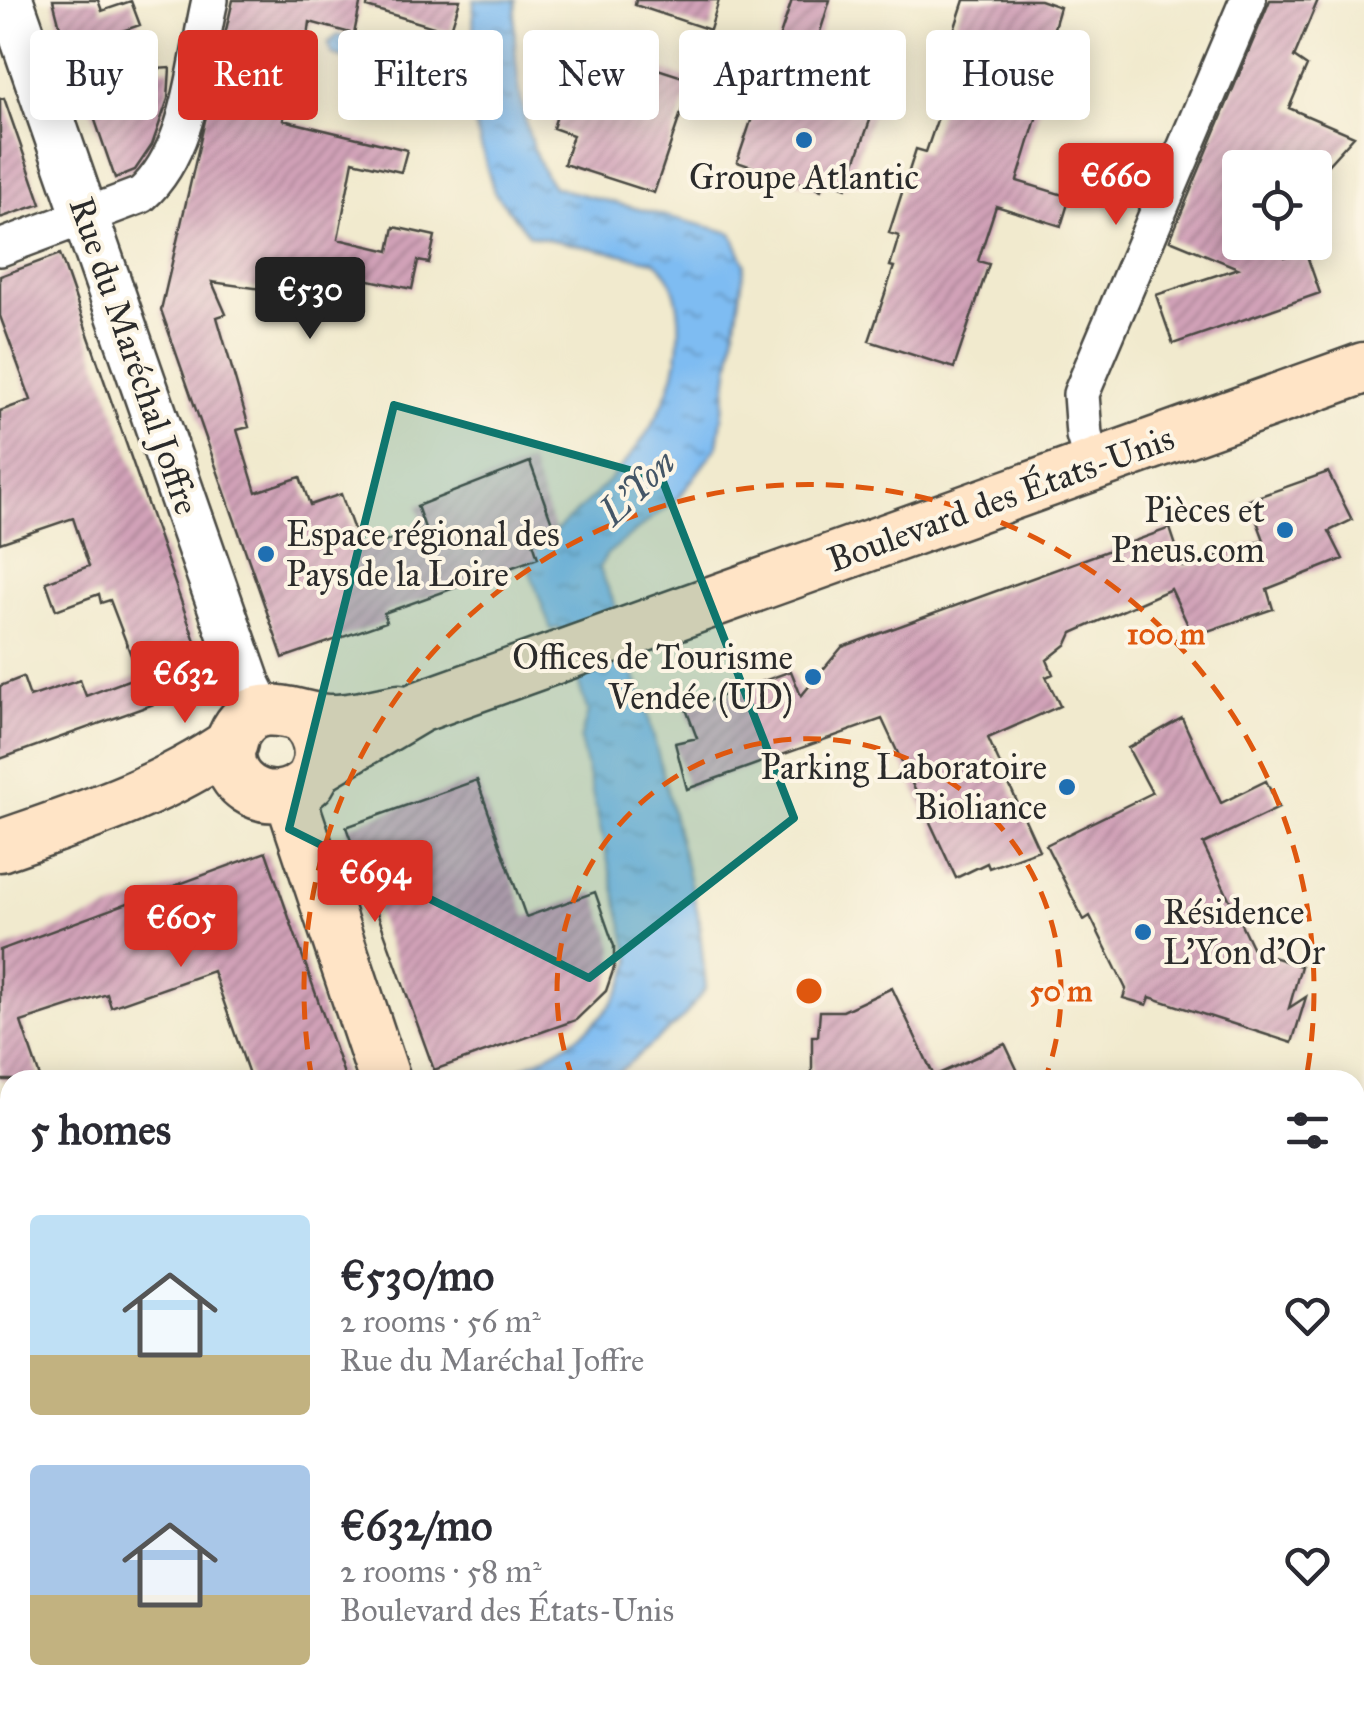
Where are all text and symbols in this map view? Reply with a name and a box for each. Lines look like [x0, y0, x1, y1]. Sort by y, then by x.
chip: Buy [30, 30, 158, 120]
chip: Rent [178, 30, 318, 120]
chip: Filters [338, 30, 503, 120]
chip: New [523, 30, 659, 120]
chip: Apartment [679, 30, 906, 120]
chip: House [926, 30, 1090, 120]
marker: Groupe Atlantic [793, 129, 815, 151]
pin: €660 [1057, 143, 1175, 228]
map controls [1222, 150, 1332, 260]
button: locate [1222, 150, 1332, 260]
place label: Groupe Atlantic [689, 156, 919, 199]
text: €660 [1081, 156, 1151, 195]
street label: Rue du Maréchal Joffre [59, 192, 209, 520]
pin: €530 [251, 257, 369, 342]
text: €530 [277, 270, 343, 309]
street label: Boulevard des États-Unis [821, 414, 1180, 582]
water label: L'Yon [588, 440, 685, 536]
place label: Pièces et Pneus.com [1111, 489, 1265, 572]
place label: Espace régional des Pays de la Loire [286, 513, 560, 596]
marker: Pièces et Pneus.com [1274, 519, 1296, 541]
marker: Espace régional des Pays de la Loire [255, 543, 277, 565]
text: 100 m [1127, 616, 1206, 652]
place label: Offices de Tourisme Vendée (UD) [512, 636, 793, 719]
pin: €632 [126, 641, 244, 726]
text: €632 [153, 654, 217, 693]
marker: Offices de Tourisme Vendée (UD) [802, 666, 824, 688]
place label: Parking Laboratoire Bioliance [761, 746, 1047, 829]
marker: Parking Laboratoire Bioliance [1056, 776, 1078, 798]
pin: €694 [316, 840, 434, 925]
text: €694 [340, 853, 410, 892]
pin: €605 [122, 885, 240, 970]
place label: Résidence L'Yon d'Or [1163, 891, 1326, 974]
text: €605 [146, 898, 216, 937]
marker: Résidence L'Yon d'Or [1132, 921, 1154, 943]
centre of rings [791, 973, 827, 1009]
text: 50 m [1029, 973, 1093, 1009]
icon: filters [1280, 1103, 1335, 1158]
text: 5 homes [30, 1104, 171, 1156]
text: €530/mo [340, 1250, 494, 1302]
icon: home [110, 1255, 230, 1375]
icon: heart [1280, 1288, 1335, 1343]
text: 2 rooms · 56 m² [340, 1302, 541, 1341]
text: Rue du Maréchal Joffre [340, 1341, 644, 1380]
text: €632/mo [340, 1500, 492, 1552]
icon: home [110, 1505, 230, 1625]
icon: heart [1280, 1538, 1335, 1593]
text: 2 rooms · 58 m² [340, 1552, 541, 1591]
text: Boulevard des États-Unis [340, 1591, 674, 1630]

